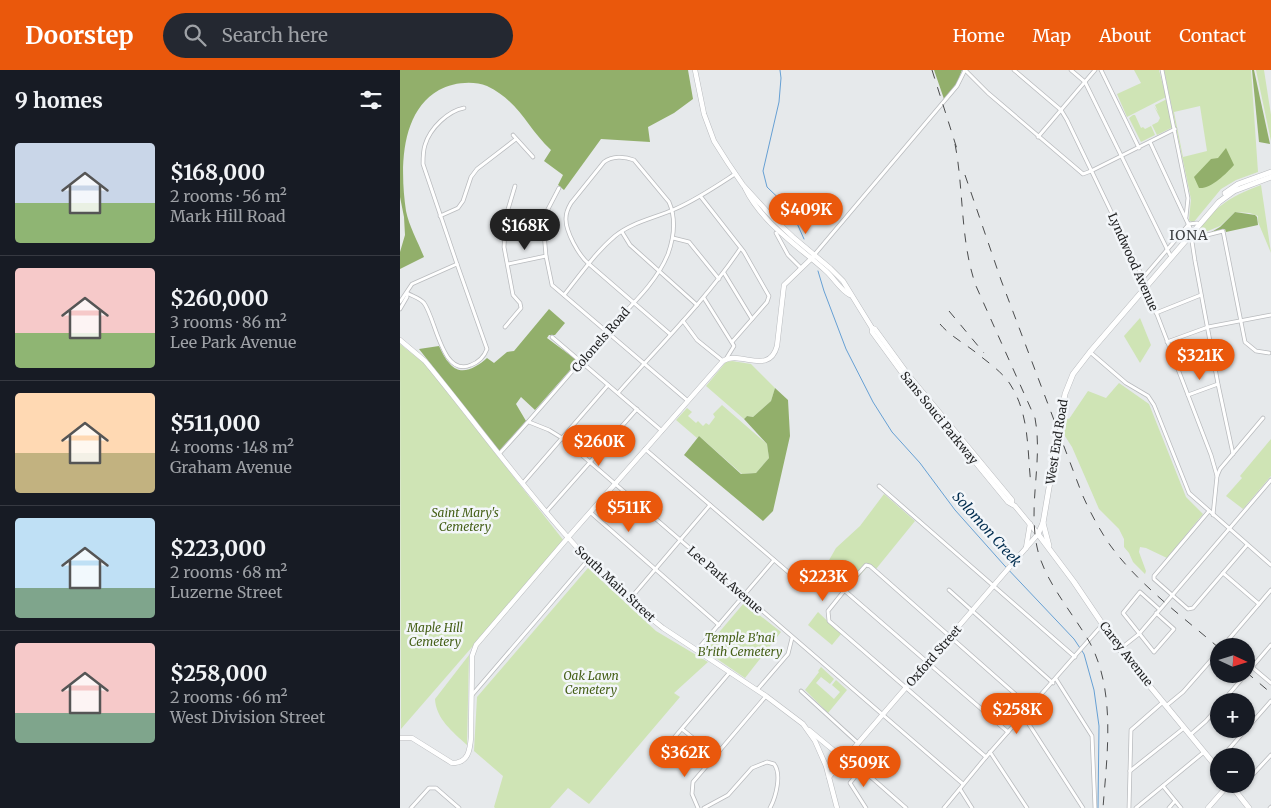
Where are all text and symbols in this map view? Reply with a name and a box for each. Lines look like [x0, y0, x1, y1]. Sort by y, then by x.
search box [163, 13, 513, 58]
text: Doorstep [25, 20, 133, 51]
icon: search [181, 21, 209, 49]
text: Search here [221, 23, 328, 47]
text: Home [953, 24, 1005, 47]
text: Map [1033, 24, 1071, 47]
text: About [1099, 24, 1151, 47]
text: Contact [1179, 24, 1246, 47]
icon: filters [357, 86, 385, 114]
text: 9 homes [15, 87, 103, 114]
text: $168,000 [170, 159, 265, 186]
icon: home [55, 163, 115, 223]
text: 2 rooms · 56 m² [170, 186, 287, 206]
pin: $409K [771, 192, 841, 235]
text: $409K [780, 199, 832, 219]
text: Mark Hill Road [170, 206, 286, 226]
pin: $168K [490, 208, 560, 251]
street label: Lyndwood Avenue [1105, 210, 1162, 313]
text: $168K [501, 215, 549, 235]
district label: IONA [1169, 226, 1209, 244]
text: $260,000 [170, 285, 269, 312]
icon: home [55, 288, 115, 348]
street label: Colonels Road [568, 304, 633, 375]
text: 3 rooms · 86 m² [170, 312, 287, 332]
text: Lee Park Avenue [170, 332, 296, 352]
pin: $321K [1165, 338, 1235, 381]
text: $321K [1177, 345, 1224, 365]
street label: Sans Souci Parkway [897, 368, 981, 467]
street label: West End Road [1042, 398, 1071, 487]
text: $511,000 [170, 410, 260, 437]
icon: home [55, 413, 115, 473]
pin: $260K [564, 424, 634, 467]
text: $260K [573, 431, 625, 451]
text: 4 rooms · 148 m² [170, 437, 294, 457]
text: Graham Avenue [170, 457, 292, 477]
water label: Solomon Creek [949, 488, 1026, 570]
pin: $511K [594, 490, 664, 533]
text: $511K [607, 497, 651, 517]
park label: Saint Mary's Cemetery [431, 505, 499, 534]
text: $223,000 [170, 535, 266, 562]
icon: home [55, 538, 115, 598]
street label: South Main Street [572, 543, 659, 625]
street label: Lee Park Avenue [685, 543, 766, 616]
pin: $223K [788, 560, 858, 602]
text: 2 rooms · 68 m² [170, 562, 287, 582]
text: $223K [798, 566, 848, 586]
text: Luzerne Street [170, 582, 282, 602]
street label: Carey Avenue [1097, 618, 1156, 689]
park label: Maple Hill Cemetery [406, 620, 464, 649]
street label: Oxford Street [903, 622, 965, 690]
park label: Temple B'nai B'rith Cemetery [698, 630, 783, 659]
north arrow [1210, 638, 1255, 682]
map controls [1210, 638, 1255, 793]
text: $258,000 [170, 660, 267, 687]
icon: home [55, 663, 115, 723]
park label: Oak Lawn Cemetery [563, 668, 619, 697]
text: 2 rooms · 66 m² [170, 687, 287, 707]
pin: $258K [982, 692, 1052, 735]
button: + [1210, 693, 1255, 738]
text: $258K [992, 699, 1042, 719]
text: West Division Street [170, 707, 325, 727]
pin: $362K [650, 736, 720, 778]
text: $362K [660, 742, 710, 762]
pin: $509K [829, 746, 899, 788]
button: − [1210, 748, 1255, 793]
text: $509K [839, 752, 889, 772]

